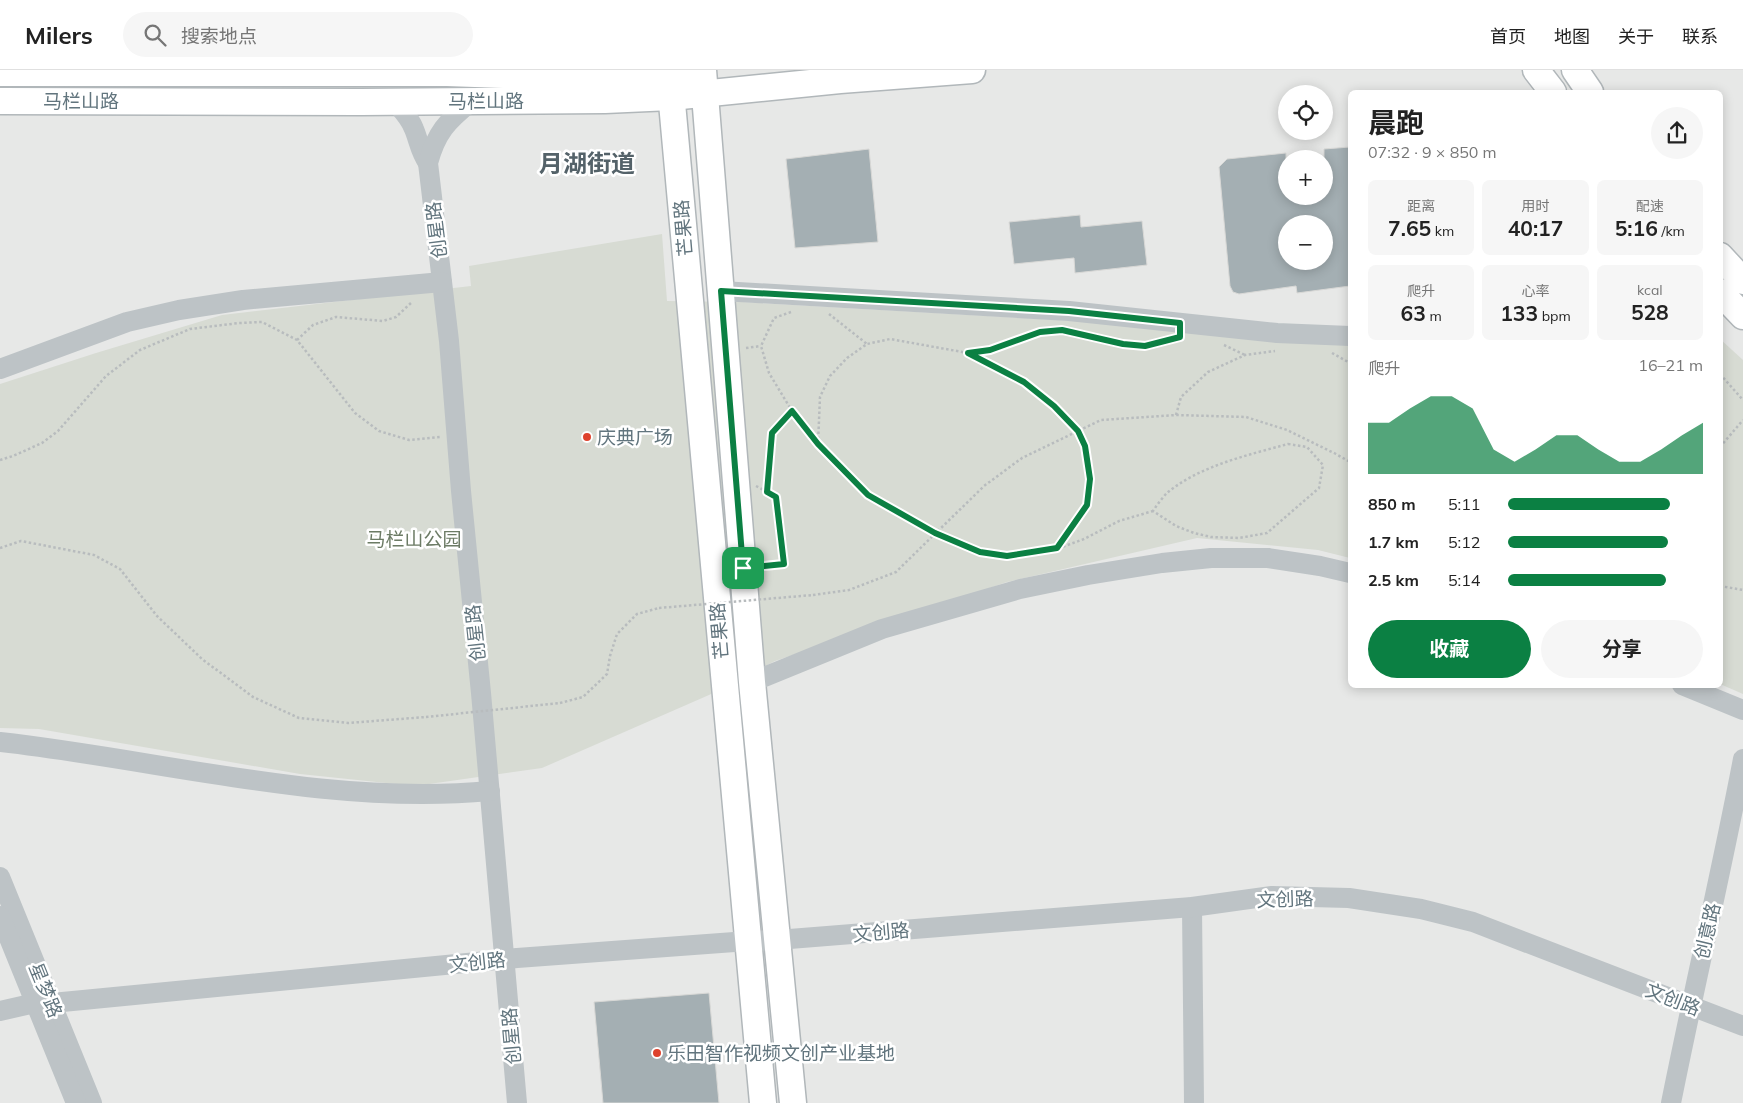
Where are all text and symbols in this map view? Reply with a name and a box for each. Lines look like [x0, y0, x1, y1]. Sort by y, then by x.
search box [123, 12, 473, 57]
text: Milers [25, 20, 93, 50]
icon: search [141, 21, 169, 49]
text: 搜索地点 [181, 24, 257, 48]
text: 首页 [1490, 25, 1526, 48]
text: 地图 [1554, 25, 1590, 48]
text: 关于 [1618, 25, 1654, 48]
text: 联系 [1682, 25, 1718, 48]
map controls [1278, 85, 1333, 270]
button: locate [1278, 85, 1333, 140]
street label: 马栏山路 [43, 89, 119, 113]
street label: 马栏山路 [448, 89, 524, 113]
text: 晨跑 [1368, 105, 1424, 140]
button: share [1651, 107, 1703, 159]
text: 07:32 · 9 × 850 m [1368, 142, 1497, 162]
district label: 月湖街道 [539, 148, 635, 178]
button: + [1278, 150, 1333, 205]
text: 距离 [1407, 197, 1435, 215]
text: 用时 [1521, 197, 1549, 215]
text: 配速 [1636, 197, 1664, 215]
street label: 芒果路 [669, 199, 697, 257]
street label: 创星路 [421, 200, 451, 260]
button: − [1278, 215, 1333, 270]
text: 7.65 [1388, 215, 1431, 241]
text: 40:17 [1508, 215, 1563, 241]
text: 5:16 [1615, 215, 1658, 241]
text: km [1431, 222, 1454, 240]
text: /km [1658, 222, 1685, 240]
text: kcal [1637, 281, 1663, 299]
text: 爬升 [1407, 282, 1435, 300]
text: 心率 [1521, 282, 1549, 300]
text: 528 [1631, 299, 1669, 325]
text: 63 [1401, 300, 1426, 326]
text: 133 [1500, 300, 1538, 326]
text: m [1426, 307, 1442, 325]
text: bpm [1538, 307, 1571, 325]
text: 16–21 m [1638, 355, 1703, 375]
text: 爬升 [1368, 358, 1400, 378]
place label: 庆典广场 [597, 425, 673, 449]
marker: 庆典广场 [581, 431, 593, 443]
text: 850 m [1368, 494, 1416, 514]
text: 5:11 [1448, 494, 1480, 514]
park label: 马栏山公园 [366, 527, 462, 551]
text: 1.7 km [1368, 532, 1419, 552]
text: 5:12 [1448, 532, 1480, 552]
pin [722, 547, 764, 589]
icon: arrive [729, 554, 757, 582]
text: 2.5 km [1368, 570, 1419, 590]
text: 5:14 [1448, 570, 1480, 590]
street label: 芒果路 [705, 602, 733, 660]
street label: 创星路 [460, 603, 490, 663]
button: 收藏 [1368, 620, 1531, 678]
button: 分享 [1541, 620, 1703, 678]
street label: 文创路 [1256, 886, 1314, 912]
street label: 创意路 [1689, 901, 1725, 961]
street label: 文创路 [852, 918, 910, 946]
street label: 文创路 [447, 947, 507, 977]
street label: 星梦路 [24, 959, 68, 1021]
street label: 文创路 [1642, 978, 1704, 1020]
street label: 创星路 [497, 1007, 525, 1065]
place label: 乐田智作视频文创产业基地 [667, 1041, 895, 1065]
marker: 乐田智作视频文创产业基地 [651, 1047, 663, 1059]

